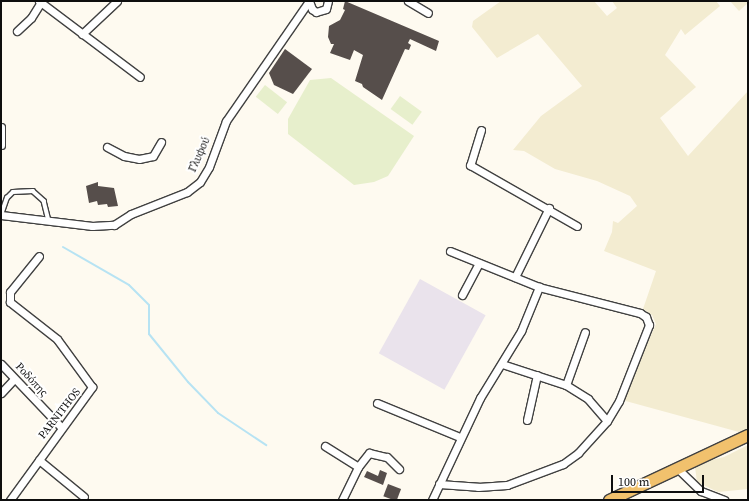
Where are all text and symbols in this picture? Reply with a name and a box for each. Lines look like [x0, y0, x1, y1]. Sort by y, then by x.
street label: Γλυφού [186, 136, 214, 174]
street label: Ροδόπης [12, 360, 50, 400]
street label: PARNITHOS [36, 386, 84, 442]
scale bar [613, 467, 706, 493]
text: 100 m [618, 474, 650, 490]

